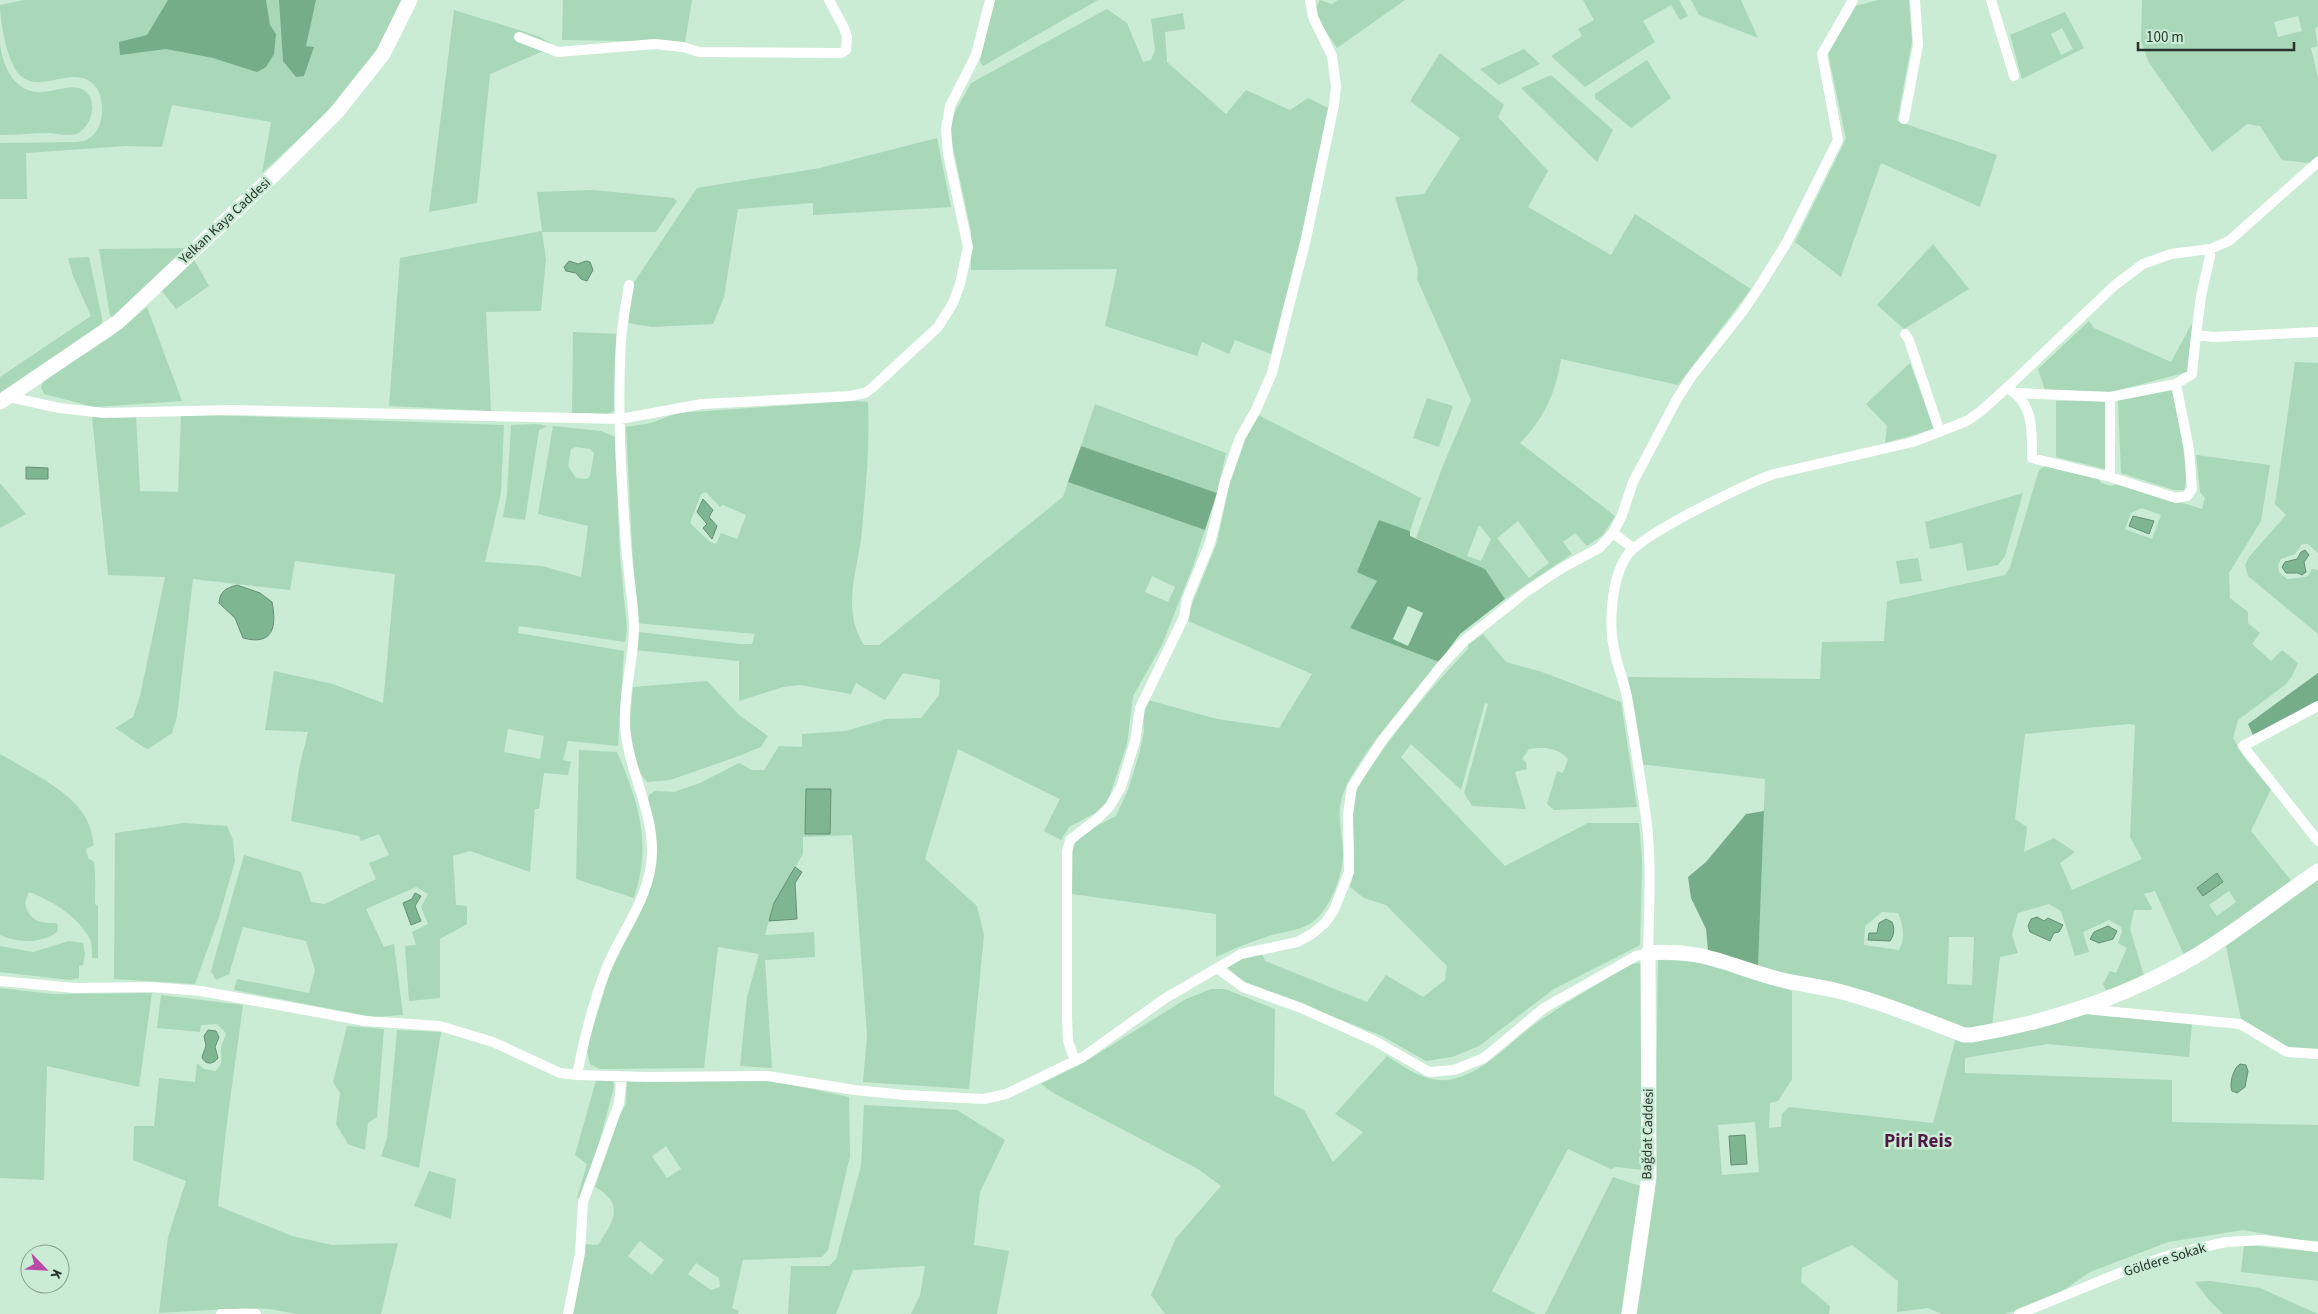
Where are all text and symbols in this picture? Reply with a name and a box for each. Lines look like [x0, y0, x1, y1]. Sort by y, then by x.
scale bar [2138, 20, 2294, 52]
text: 100 m [2146, 27, 2184, 48]
street label: Yelkan Kaya Caddesi [174, 173, 275, 270]
street label: Bağdat Caddesi [1637, 1088, 1659, 1180]
district label: Piri Reis [1884, 1128, 1952, 1155]
street label: Göldere Sokak [2122, 1238, 2209, 1282]
north arrow [20, 1244, 70, 1294]
text: K [45, 1266, 67, 1282]

